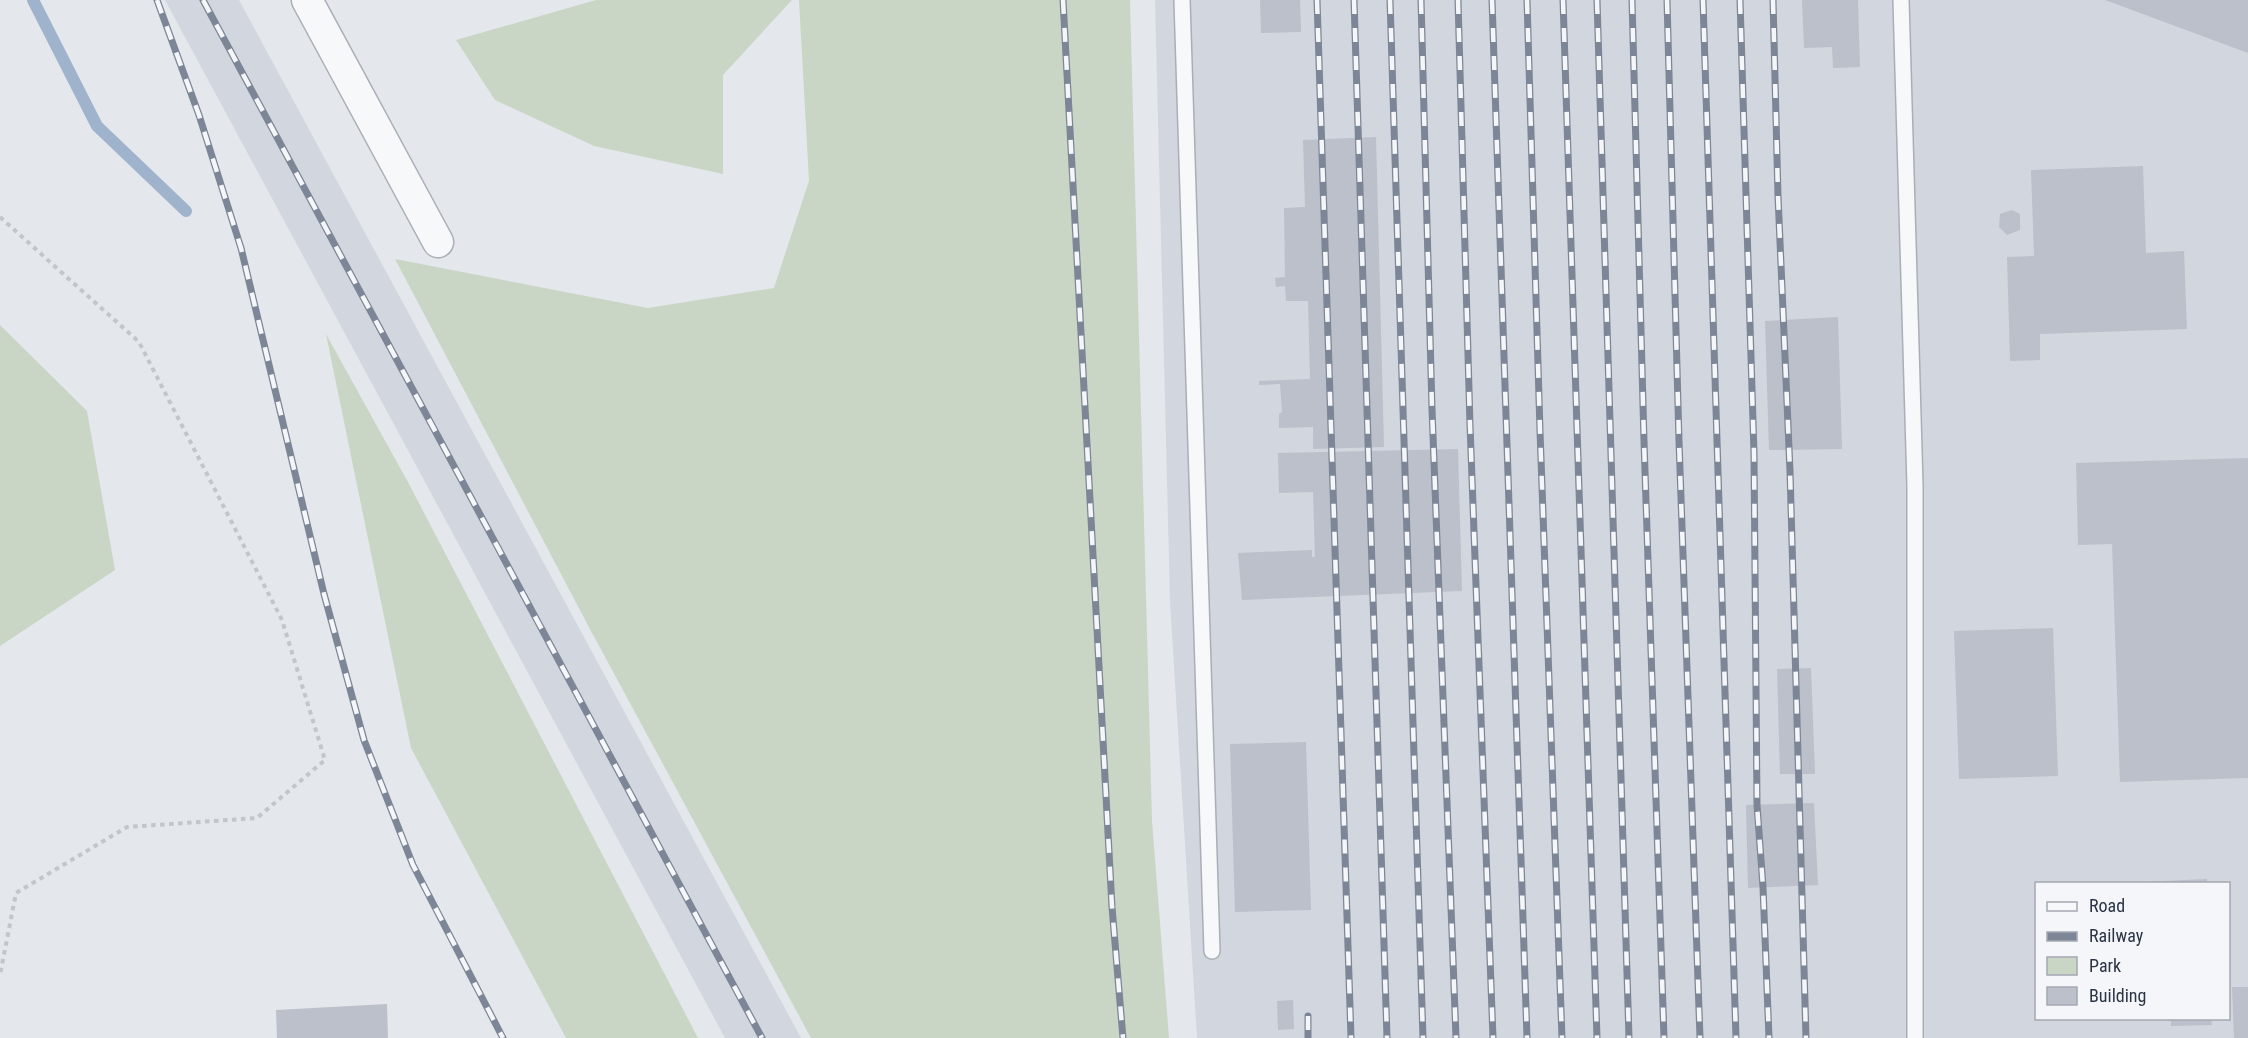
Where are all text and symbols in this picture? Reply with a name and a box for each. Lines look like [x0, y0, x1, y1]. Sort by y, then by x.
legend [2035, 882, 2230, 1020]
text: Road [2089, 895, 2125, 916]
text: Railway [2089, 925, 2144, 946]
text: Park [2089, 955, 2121, 976]
text: Building [2089, 985, 2146, 1006]

